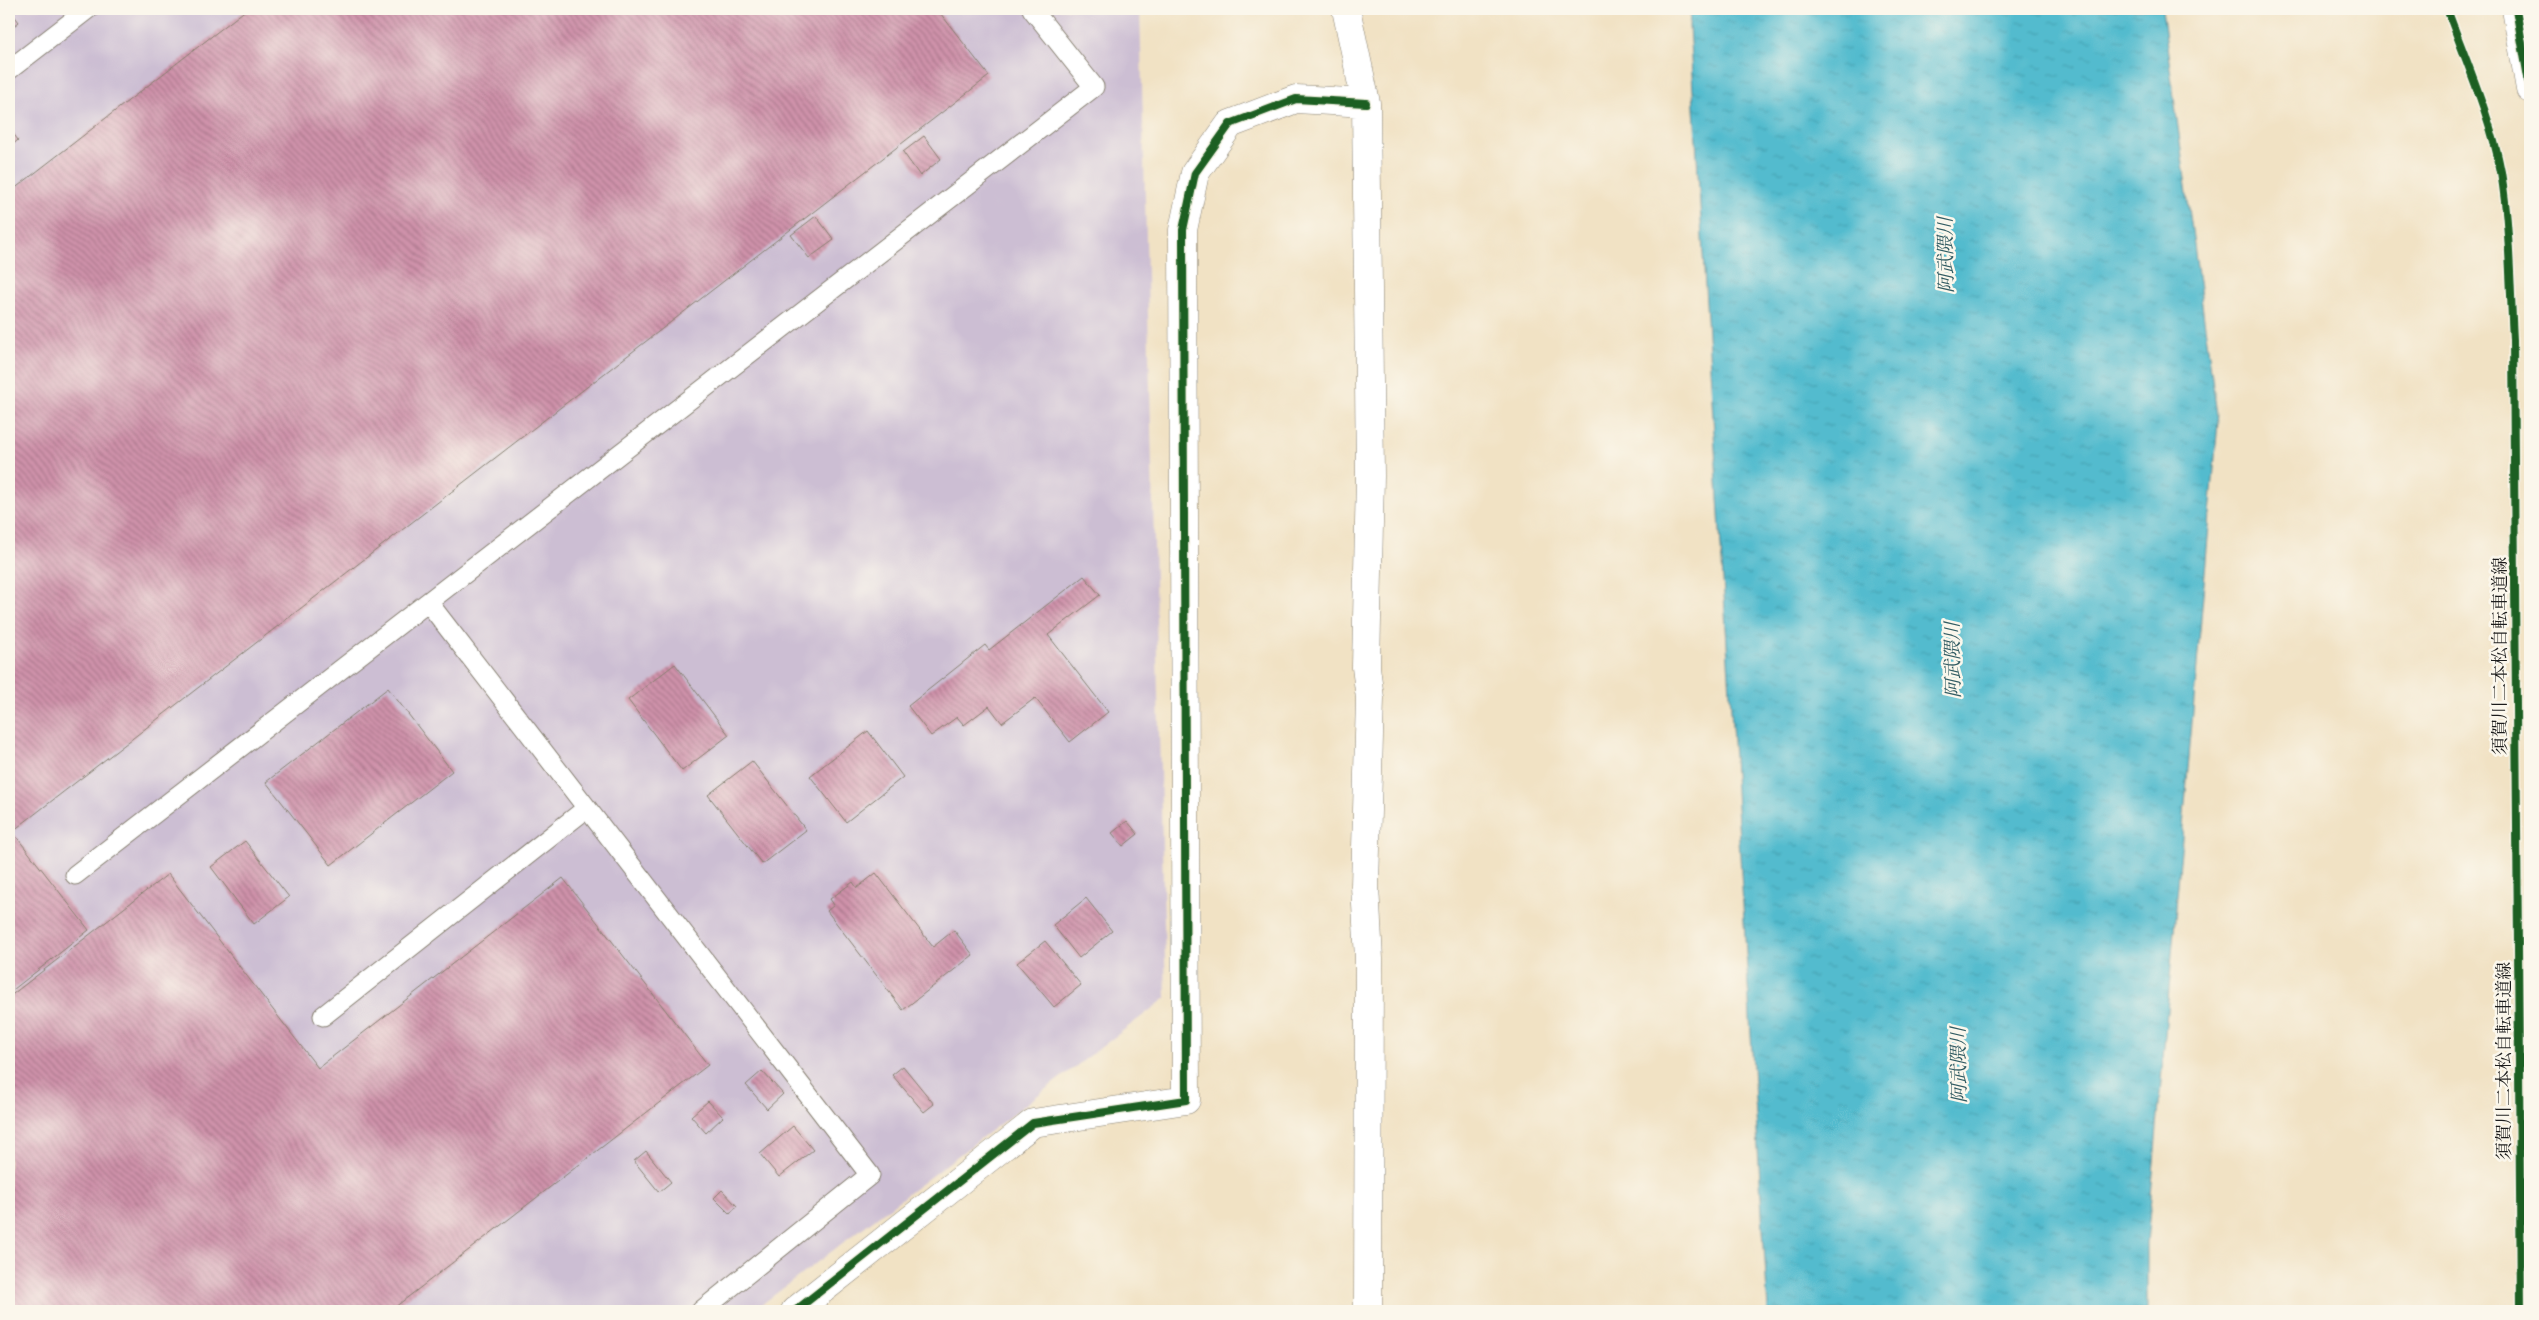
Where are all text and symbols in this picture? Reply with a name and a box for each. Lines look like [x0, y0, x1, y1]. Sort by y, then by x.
water label: 阿武隈川 [1933, 215, 1959, 293]
street label: 須賀川二本松自転車道線 [2489, 557, 2512, 755]
water label: 阿武隈川 [1940, 620, 1966, 698]
street label: 須賀川二本松自転車道線 [2493, 962, 2516, 1160]
water label: 阿武隈川 [1946, 1025, 1972, 1103]

